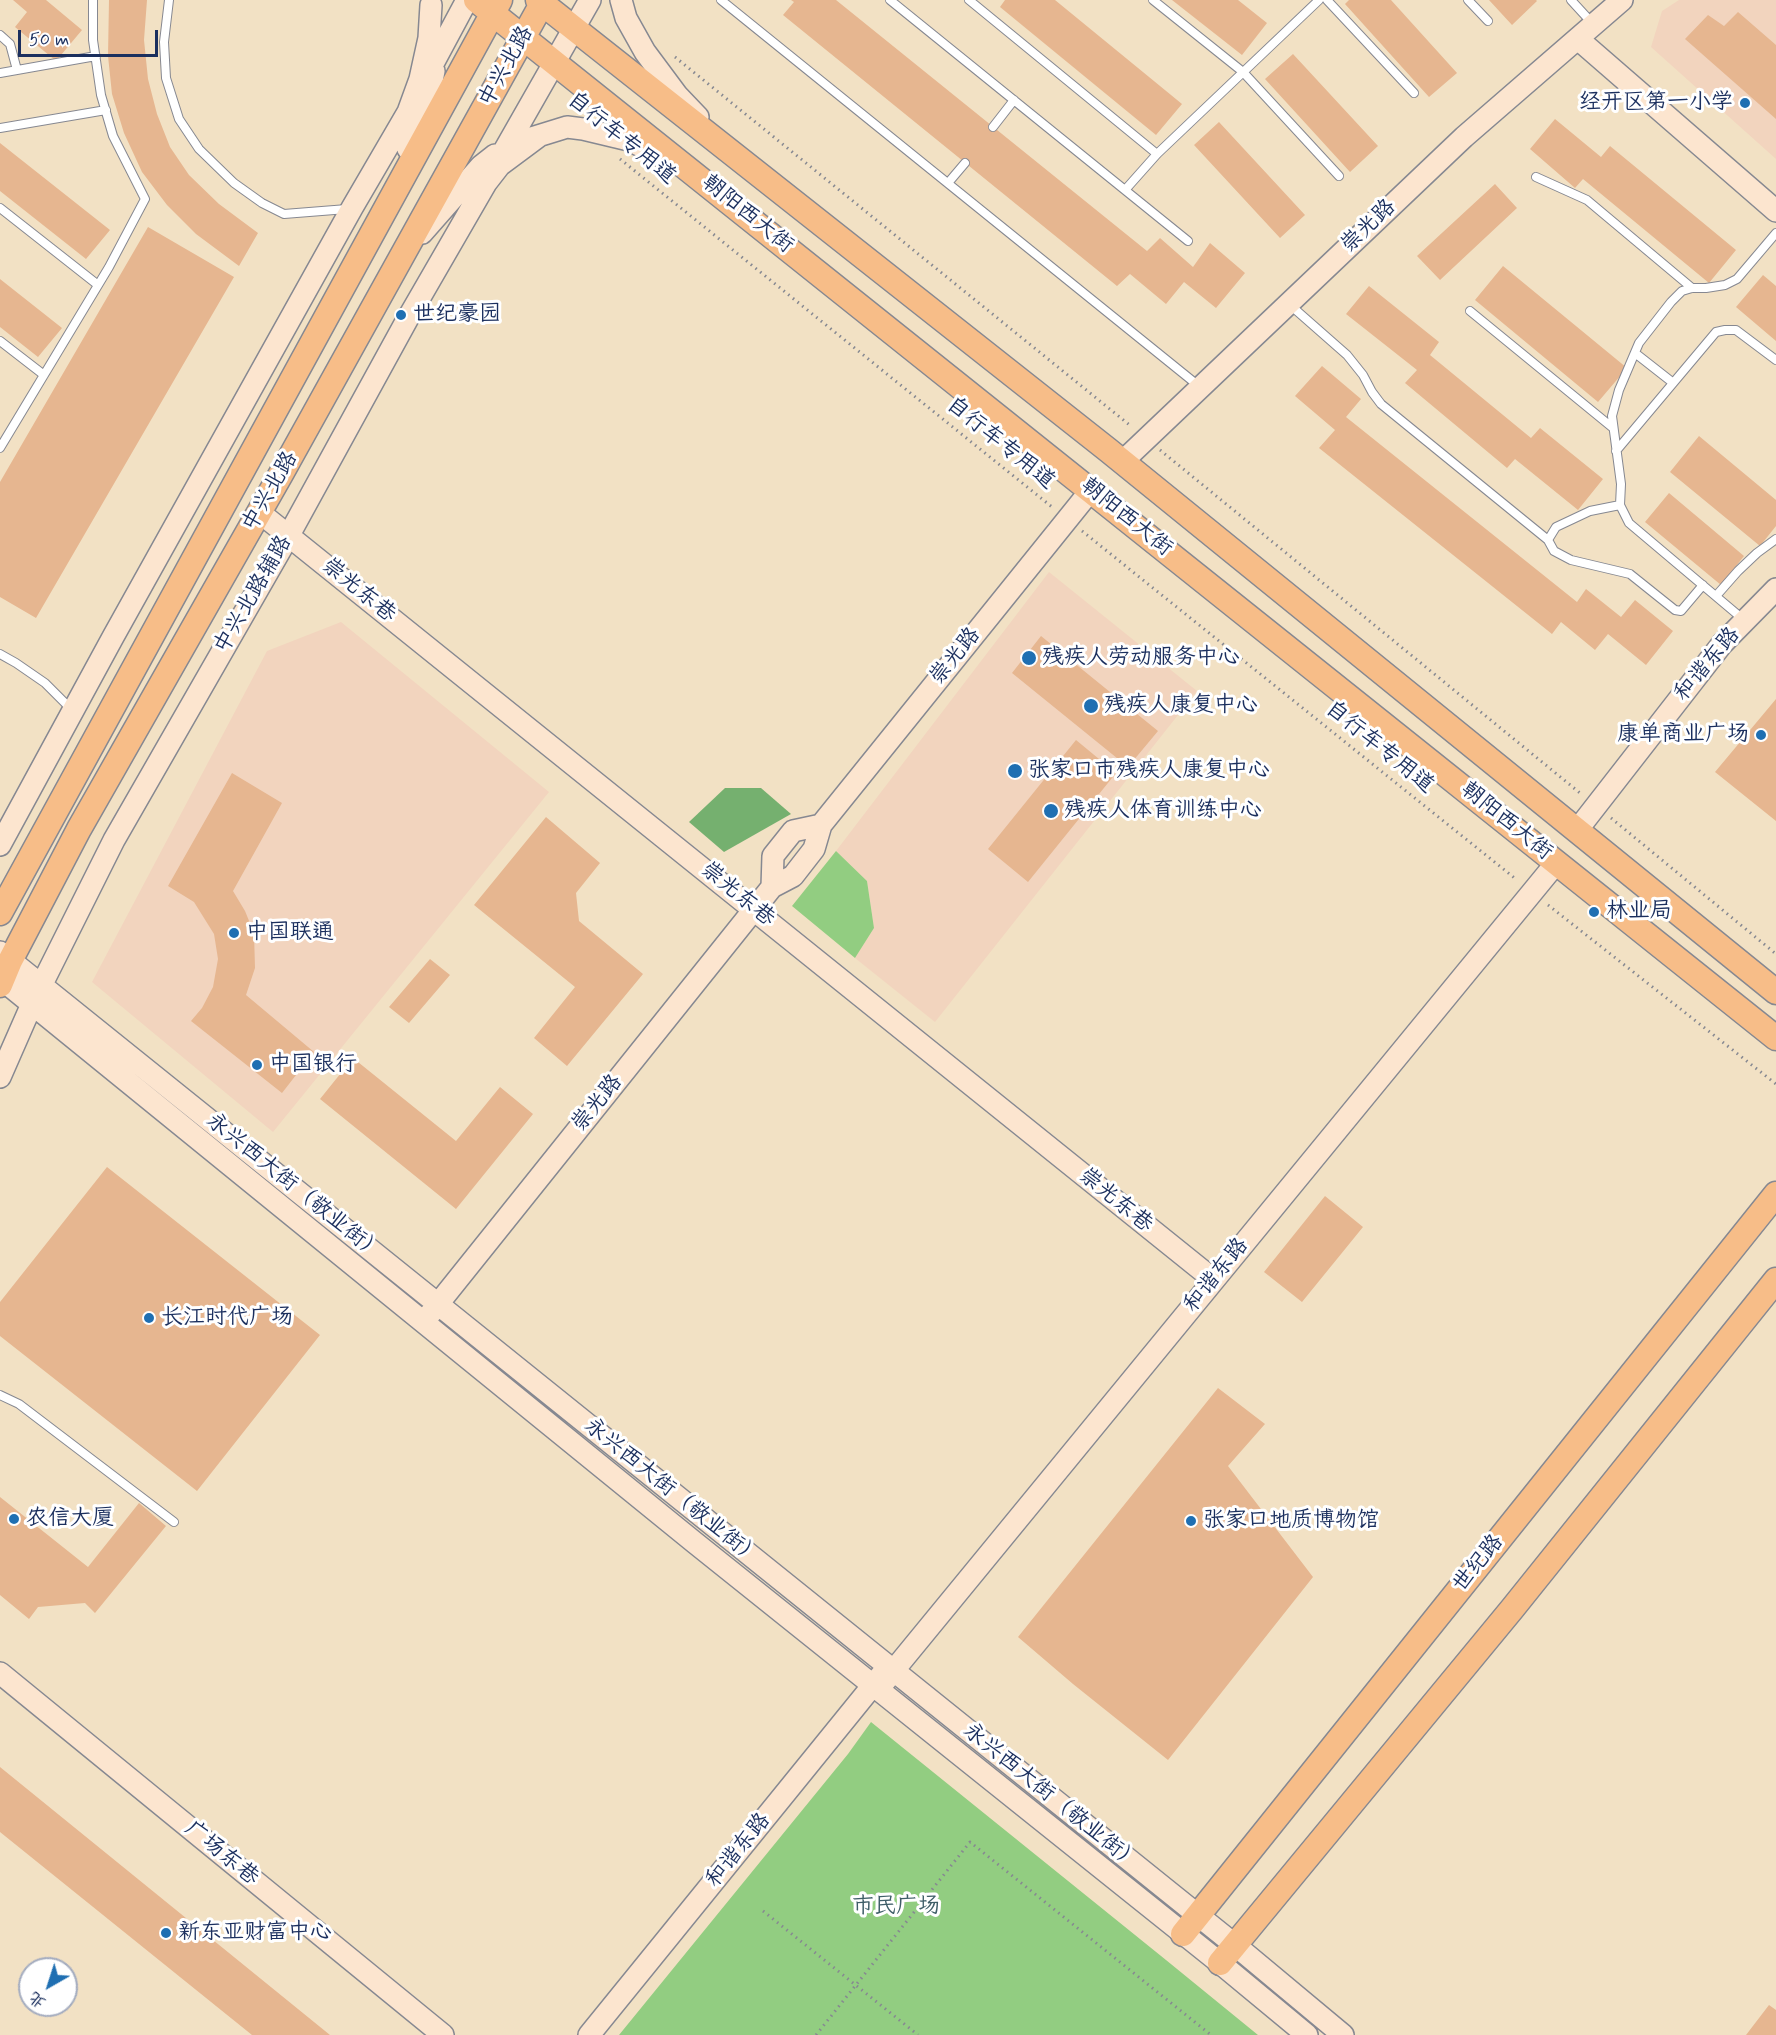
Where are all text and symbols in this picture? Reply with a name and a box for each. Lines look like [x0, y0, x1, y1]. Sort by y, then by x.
scale bar [21, 18, 160, 56]
street label: 中兴北路 [474, 22, 540, 112]
text: 50 m [29, 28, 69, 52]
street label: 自行车专用道 [561, 87, 681, 191]
place label: 经开区第一小学 [1579, 90, 1733, 116]
marker: 经开区第一小学 [1738, 96, 1752, 110]
street label: 朝阳西大街 [696, 170, 798, 260]
street label: 崇光路 [1336, 195, 1402, 259]
place label: 世纪豪园 [413, 302, 501, 328]
marker: 世纪豪园 [394, 308, 408, 322]
street label: 自行车专用道 [940, 392, 1060, 496]
street label: 中兴北路 [238, 447, 304, 537]
street label: 朝阳西大街 [1075, 473, 1177, 563]
street label: 中兴北路辅路 [210, 531, 298, 659]
street label: 崇光东巷 [315, 553, 401, 629]
street label: 崇光路 [925, 623, 987, 691]
street label: 和谐东路 [1670, 623, 1746, 707]
place label: 残疾人劳动服务中心 [1042, 645, 1240, 671]
marker: 残疾人劳动服务中心 [1020, 649, 1038, 667]
place label: 残疾人康复中心 [1104, 693, 1258, 719]
street label: 自行车专用道 [1319, 696, 1439, 800]
marker: 残疾人康复中心 [1082, 697, 1100, 715]
place label: 康单商业广场 [1617, 722, 1749, 748]
marker: 康单商业广场 [1754, 728, 1768, 742]
place label: 张家口市残疾人康复中心 [1028, 758, 1270, 784]
marker: 张家口市残疾人康复中心 [1006, 762, 1024, 780]
street label: 朝阳西大街 [1455, 777, 1557, 867]
place label: 残疾人体育训练中心 [1064, 798, 1262, 824]
marker: 残疾人体育训练中心 [1042, 802, 1060, 820]
street label: 崇光东巷 [694, 857, 780, 933]
place label: 林业局 [1606, 899, 1672, 925]
marker: 林业局 [1587, 905, 1601, 919]
place label: 中国联通 [246, 920, 334, 946]
marker: 中国联通 [227, 926, 241, 940]
place label: 中国银行 [269, 1052, 357, 1078]
marker: 中国银行 [250, 1058, 264, 1072]
street label: 崇光路 [567, 1070, 629, 1138]
street label: 永兴西大街（敬业街） [200, 1109, 388, 1267]
street label: 崇光东巷 [1072, 1163, 1158, 1239]
street label: 和谐东路 [1179, 1233, 1255, 1319]
place label: 长江时代广场 [161, 1305, 293, 1331]
marker: 长江时代广场 [142, 1311, 156, 1325]
street label: 永兴西大街（敬业街） [578, 1414, 766, 1572]
place label: 农信大厦 [26, 1506, 114, 1532]
place label: 张家口地质博物馆 [1203, 1508, 1379, 1534]
marker: 农信大厦 [7, 1512, 21, 1526]
marker: 张家口地质博物馆 [1184, 1514, 1198, 1528]
street label: 世纪路 [1448, 1530, 1510, 1598]
street label: 永兴西大街（敬业街） [957, 1719, 1145, 1877]
street label: 和谐东路 [701, 1808, 777, 1894]
street label: 广场东巷 [178, 1816, 264, 1892]
park label: 市民广场 [852, 1894, 940, 1920]
place label: 新东亚财富中心 [178, 1920, 332, 1946]
marker: 新东亚财富中心 [159, 1926, 173, 1940]
north arrow [18, 1957, 78, 2017]
text: 北 [25, 1987, 50, 2013]

